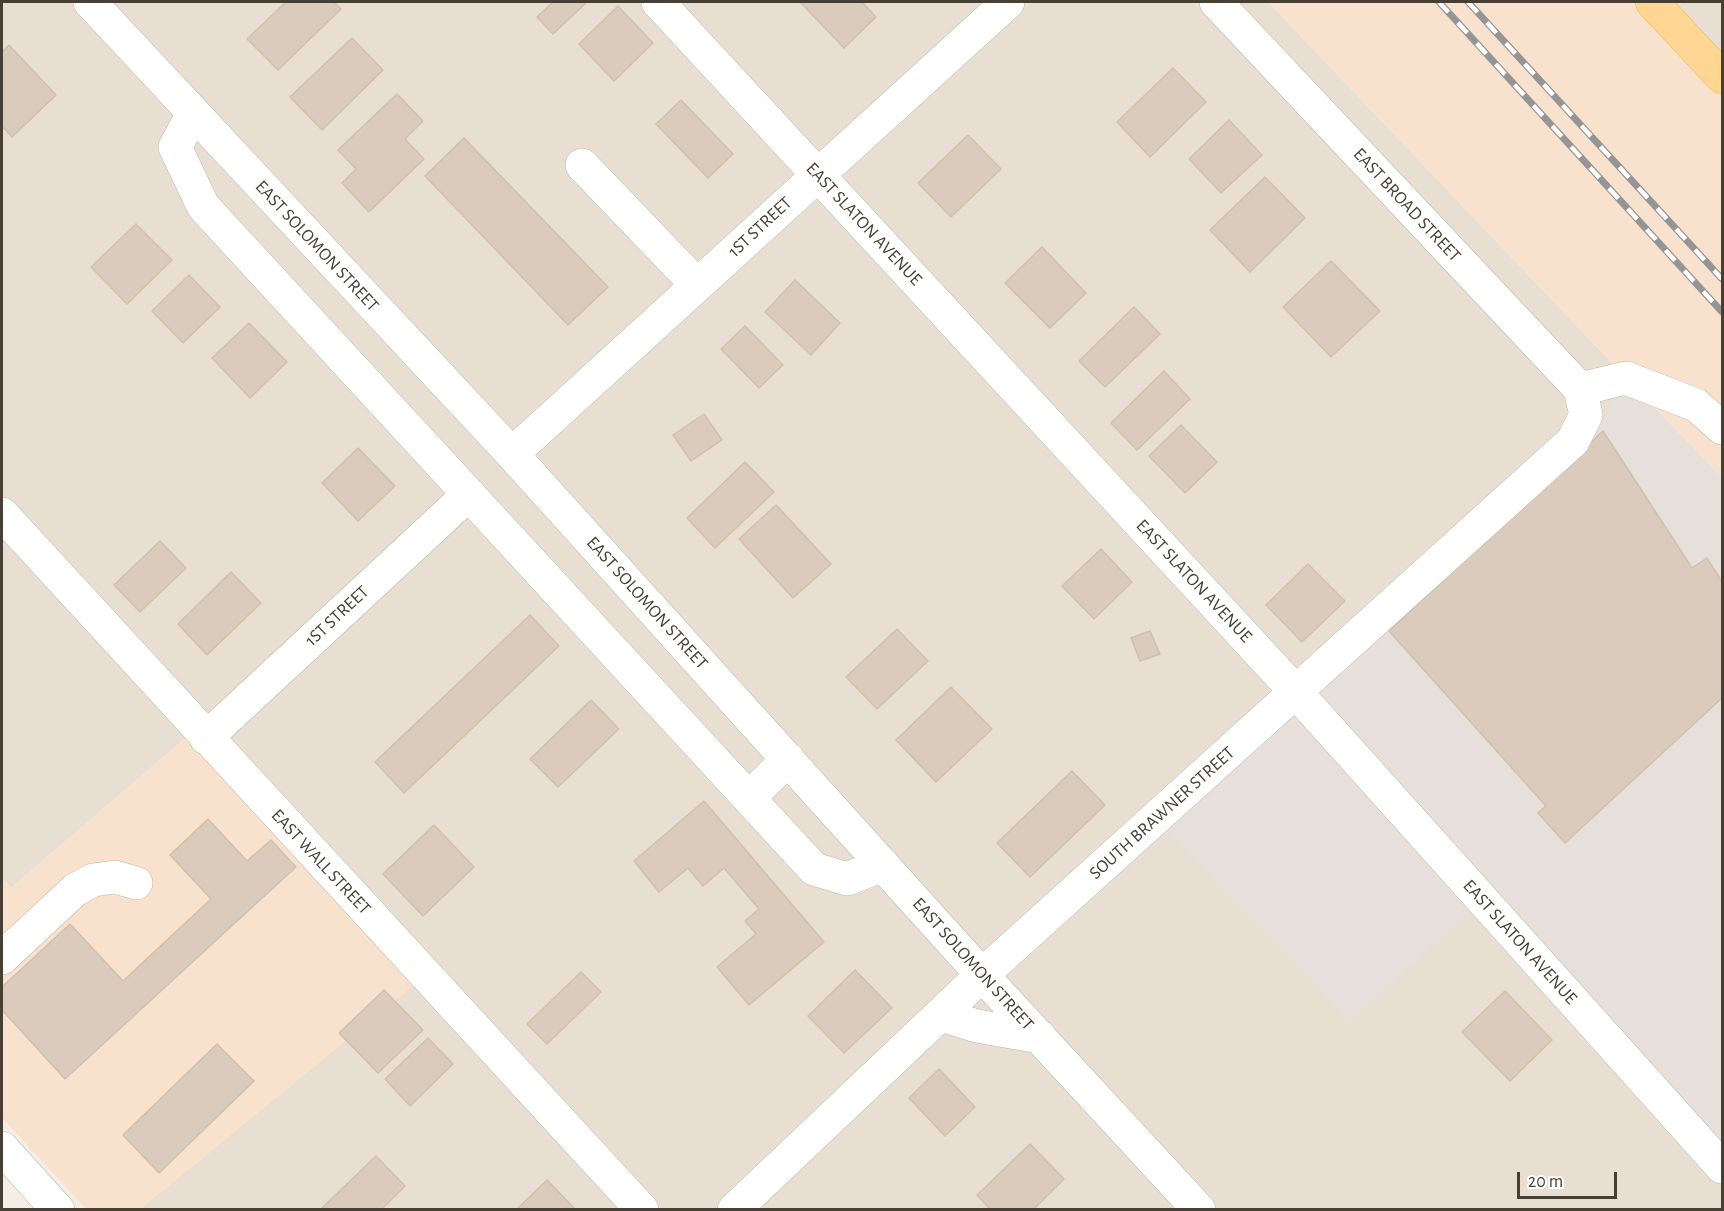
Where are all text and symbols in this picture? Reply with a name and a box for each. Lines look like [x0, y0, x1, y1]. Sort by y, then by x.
street label: EAST BROAD STREET [1349, 144, 1465, 266]
street label: EAST SLATON AVENUE [801, 158, 927, 290]
street label: EAST SOLOMON STREET [251, 176, 383, 316]
street label: 1ST STREET [724, 192, 796, 262]
street label: EAST SLATON AVENUE [1131, 515, 1257, 647]
street label: EAST SOLOMON STREET [582, 532, 712, 674]
street label: 1ST STREET [301, 581, 373, 651]
street label: SOUTH BRAWNER STREET [1085, 742, 1239, 884]
street label: EAST WALL STREET [267, 805, 375, 919]
street label: EAST SLATON AVENUE [1458, 875, 1582, 1009]
street label: EAST SOLOMON STREET [908, 893, 1038, 1035]
scale bar [1520, 1160, 1620, 1198]
text: 20 m [1528, 1173, 1563, 1191]

